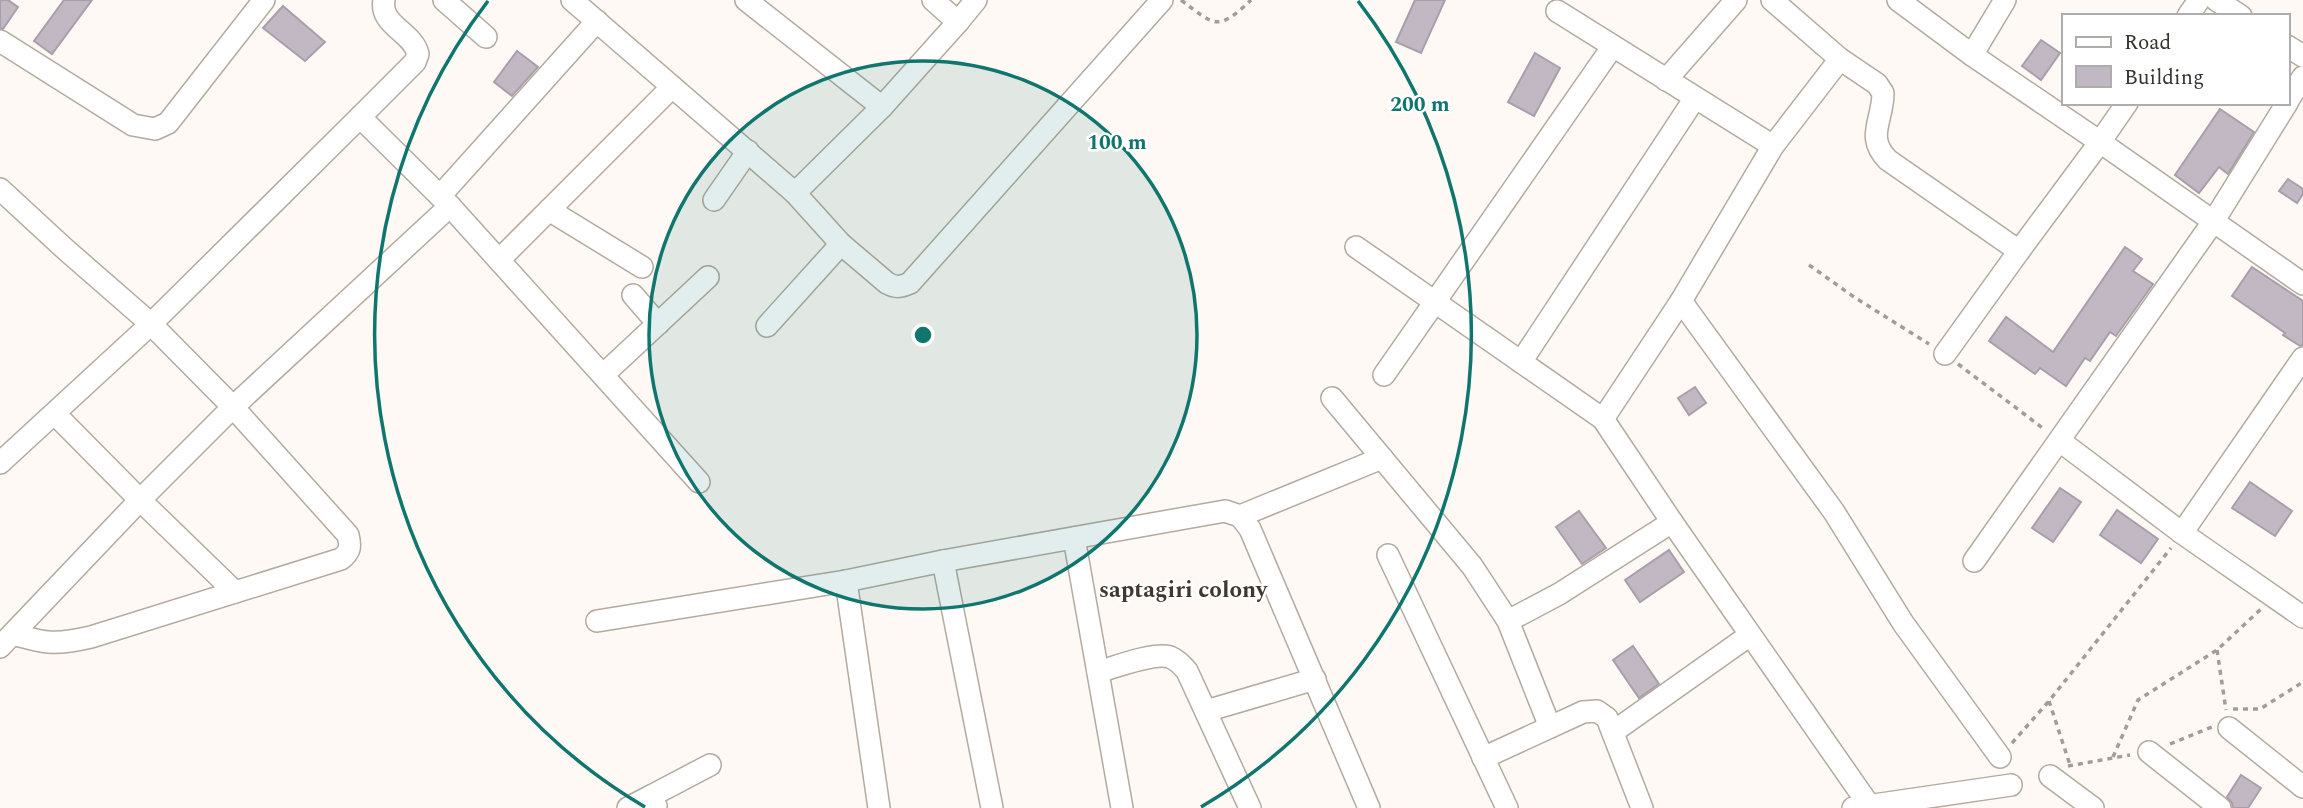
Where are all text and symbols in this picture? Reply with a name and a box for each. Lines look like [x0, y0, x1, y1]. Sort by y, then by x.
legend [2062, 14, 2289, 105]
text: Road [2124, 27, 2171, 59]
text: Building [2124, 62, 2204, 94]
text: 200 m [1390, 89, 1450, 121]
text: 100 m [1087, 127, 1147, 159]
centre of rings [911, 323, 935, 347]
district label: saptagiri colony [1099, 573, 1268, 608]

